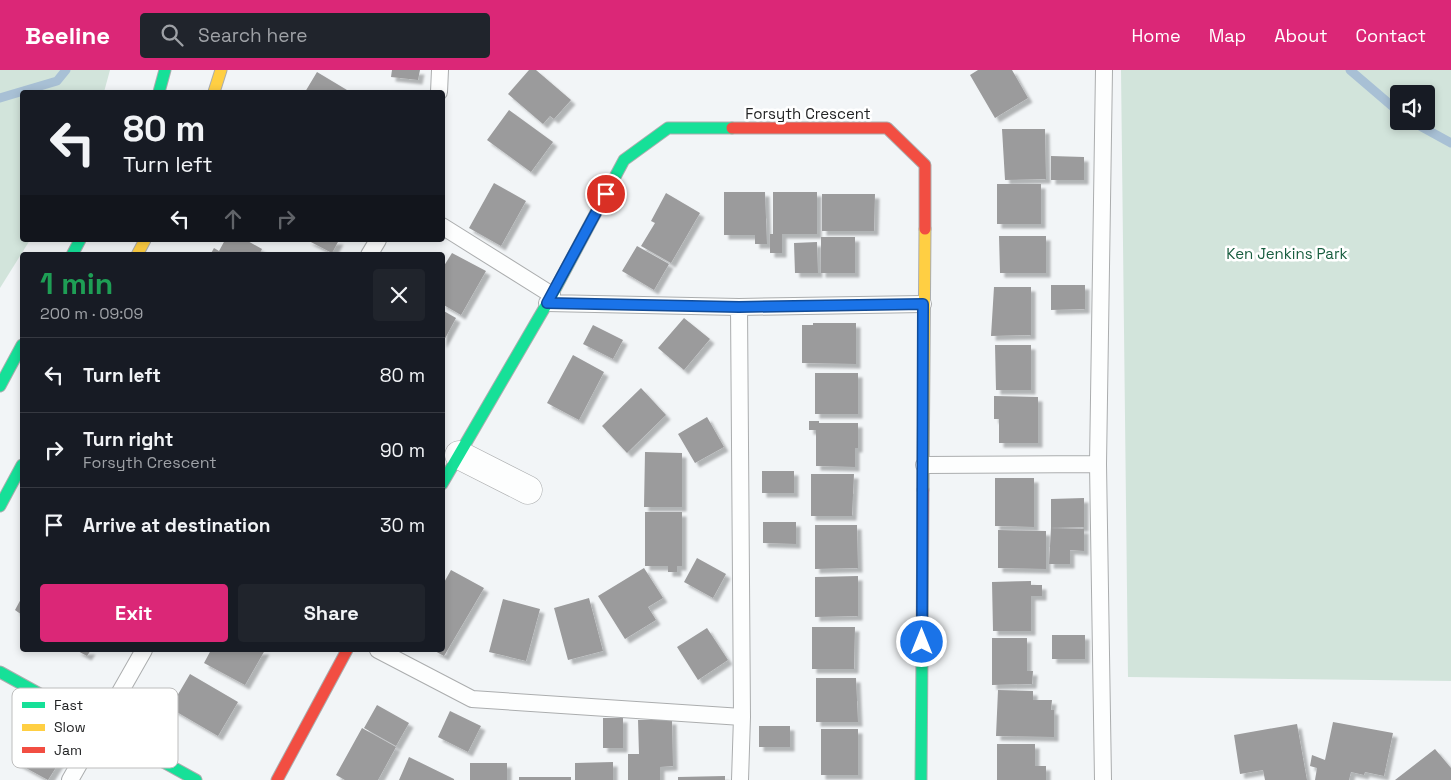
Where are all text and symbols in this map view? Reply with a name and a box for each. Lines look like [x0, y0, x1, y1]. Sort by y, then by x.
search box [140, 13, 490, 58]
text: Beeline [25, 20, 110, 51]
icon: search [158, 21, 186, 49]
text: Search here [198, 23, 308, 48]
text: Home [1132, 24, 1181, 47]
text: Map [1209, 24, 1246, 47]
text: About [1274, 24, 1328, 47]
text: Contact [1356, 24, 1426, 47]
map controls [1390, 85, 1435, 130]
button: sound [1390, 85, 1435, 130]
street label: Forsyth Crescent [745, 104, 871, 123]
text: 80 m [123, 107, 205, 151]
icon: left [40, 110, 105, 175]
text: Turn left [123, 150, 213, 178]
pin [585, 173, 627, 215]
icon: arrive [592, 180, 620, 208]
icon: left [166, 205, 194, 233]
icon: ahead [219, 205, 247, 233]
icon: right [272, 205, 300, 233]
park label: Ken Jenkins Park [1226, 244, 1348, 263]
text: 1 min [40, 264, 113, 303]
button: close [373, 269, 425, 321]
text: 200 m · 09:09 [40, 303, 143, 324]
icon: left [40, 361, 68, 389]
text: Turn left [83, 363, 161, 388]
text: 80 m [380, 363, 425, 388]
text: Turn right [83, 427, 173, 452]
icon: right [40, 436, 68, 464]
text: 90 m [380, 438, 425, 463]
text: Forsyth Crescent [83, 452, 217, 473]
icon: arrive [40, 511, 68, 539]
text: Arrive at destination [83, 513, 271, 538]
text: 30 m [380, 513, 425, 538]
button: Exit [40, 584, 228, 642]
button: Share [238, 584, 425, 642]
position arrow [895, 615, 947, 667]
legend [12, 688, 178, 768]
text: Fast [54, 696, 83, 714]
text: Slow [54, 718, 86, 736]
text: Jam [54, 741, 82, 759]

